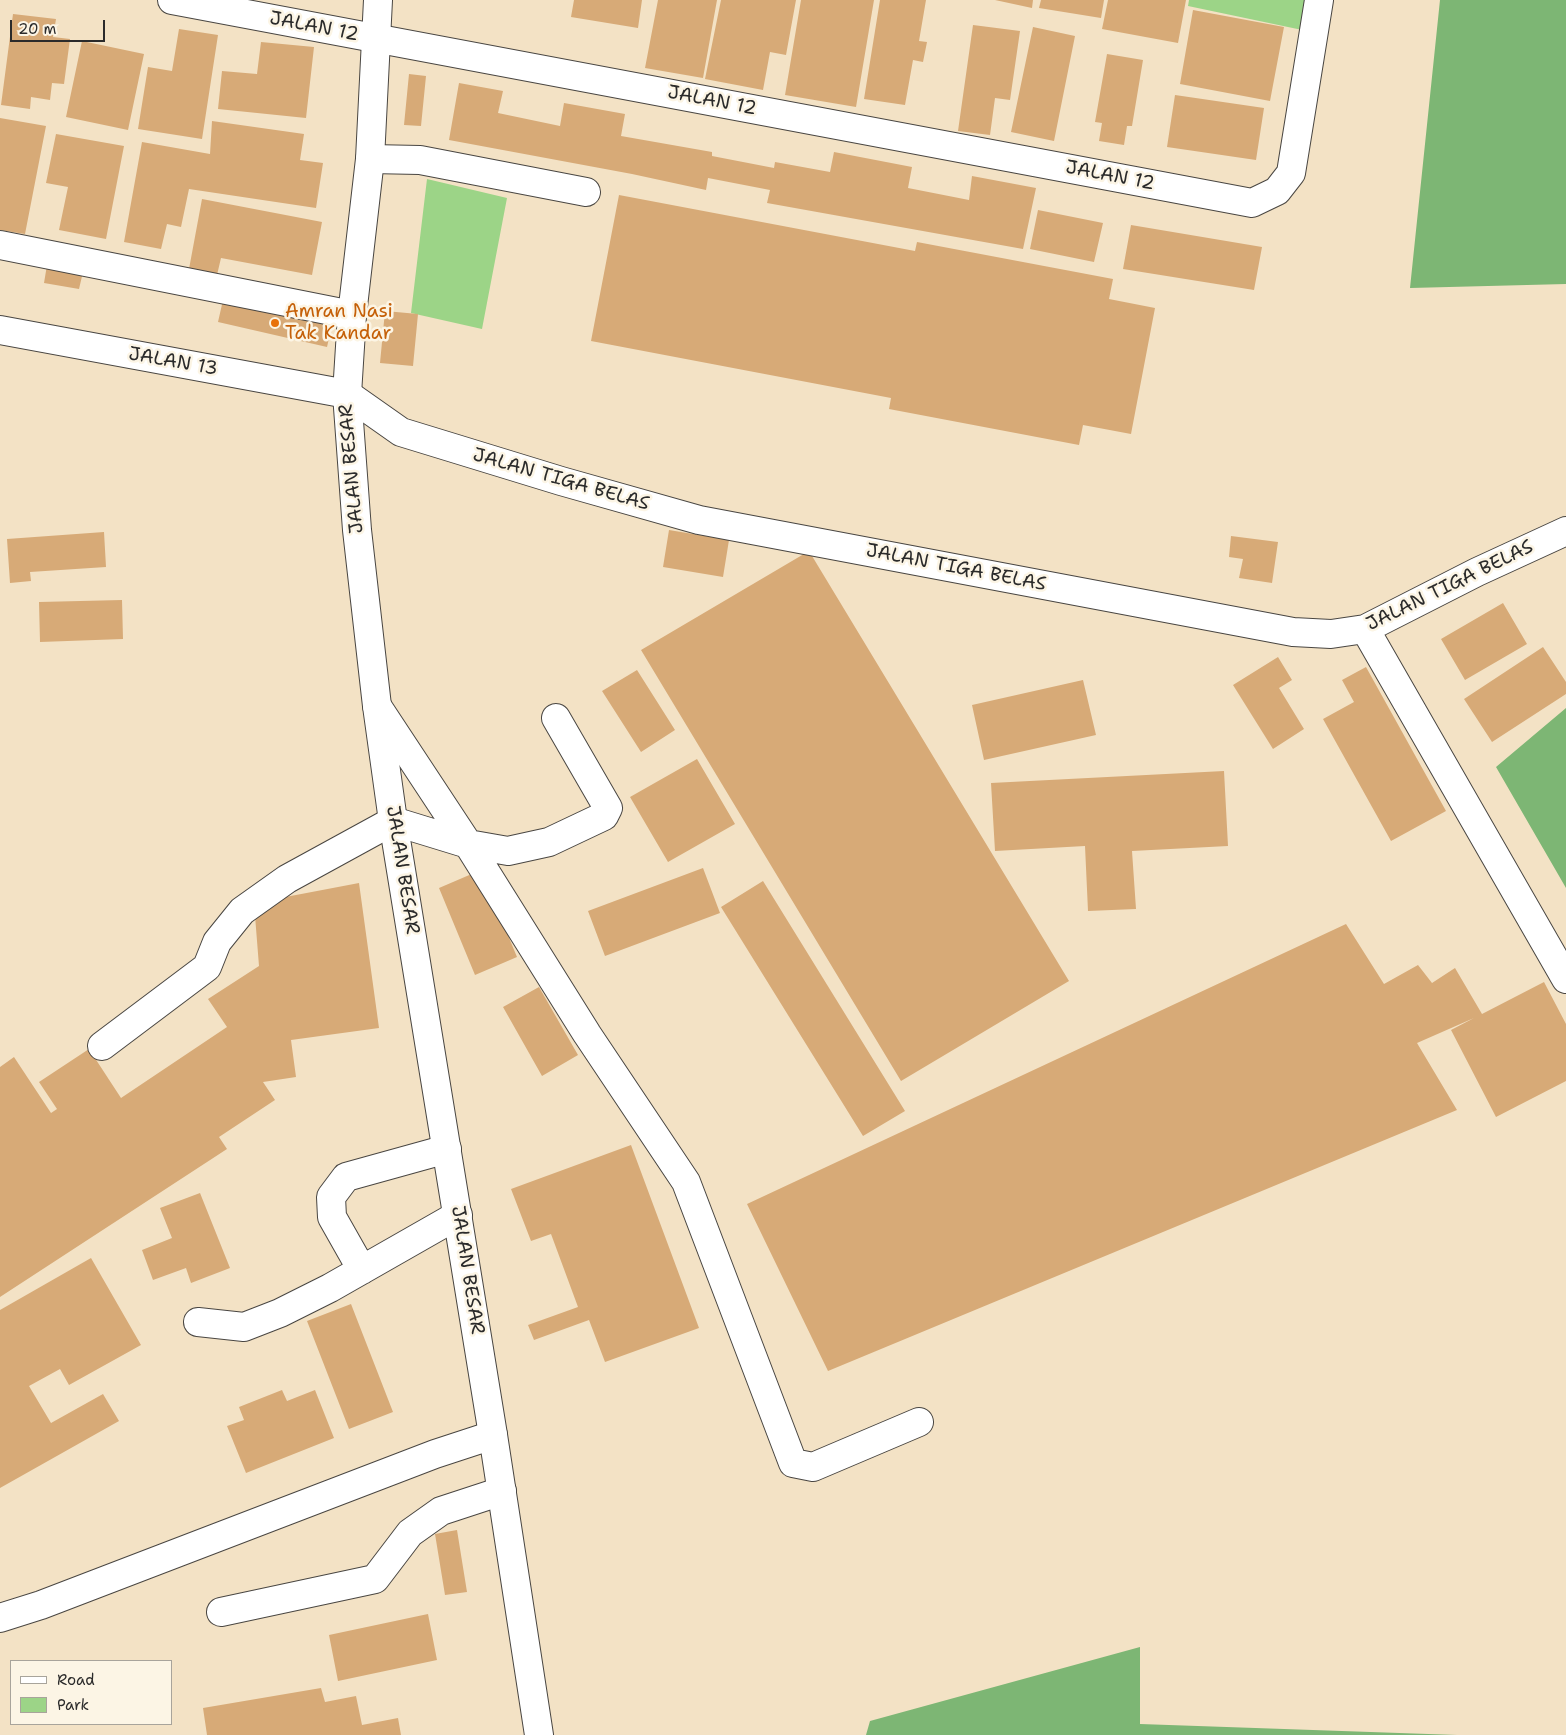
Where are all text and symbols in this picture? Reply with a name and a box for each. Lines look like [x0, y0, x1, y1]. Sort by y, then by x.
street label: JALAN 12 [268, 7, 360, 47]
scale bar [12, 10, 108, 42]
text: 20 m [18, 19, 57, 39]
street label: JALAN 12 [666, 81, 758, 121]
street label: JALAN 12 [1064, 156, 1156, 196]
place label: Amran Nasi Tak Kandar [285, 301, 393, 345]
marker: Amran Nasi Tak Kandar [269, 317, 281, 329]
street label: JALAN 13 [127, 343, 219, 381]
street label: JALAN BESAR [335, 403, 369, 535]
street label: JALAN TIGA BELAS [470, 444, 652, 516]
street label: JALAN TIGA BELAS [1363, 536, 1537, 636]
street label: JALAN TIGA BELAS [864, 539, 1048, 597]
street label: JALAN BESAR [381, 804, 423, 936]
street label: JALAN BESAR [446, 1204, 488, 1336]
legend [10, 1660, 172, 1725]
text: Road [57, 1670, 95, 1690]
text: Park [57, 1695, 89, 1715]

